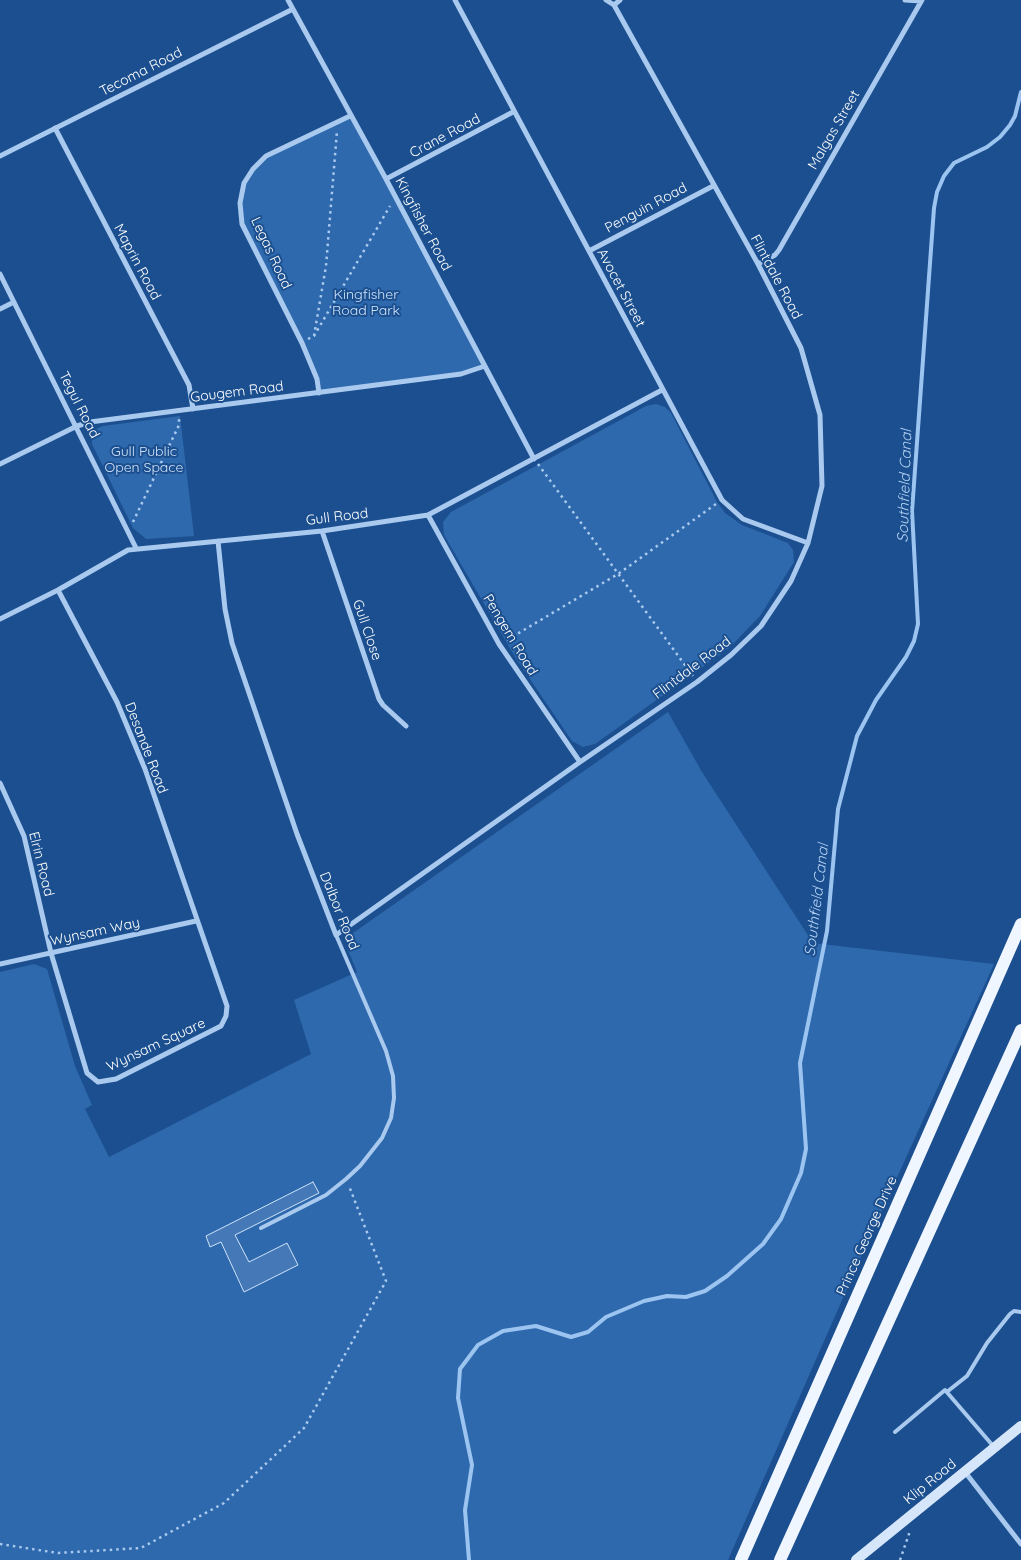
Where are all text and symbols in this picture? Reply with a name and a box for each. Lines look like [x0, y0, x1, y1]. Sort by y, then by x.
street label: Tecoma Road [97, 44, 185, 100]
street label: Malgas Street [804, 87, 864, 173]
street label: Crane Road [407, 110, 483, 162]
street label: Kingfisher Road [391, 174, 455, 274]
street label: Penguin Road [602, 179, 690, 237]
street label: Legas Road [247, 214, 295, 292]
street label: Maprin Road [110, 221, 164, 303]
street label: Flintdale Road [747, 232, 805, 322]
street label: Avocet Street [593, 246, 649, 330]
park label: Kingfisher Road Park [332, 287, 400, 320]
street label: Tegul Road [55, 369, 103, 441]
street label: Gougem Road [189, 378, 285, 406]
water label: Southfield Canal [894, 429, 916, 543]
park label: Gull Public Open Space [104, 444, 184, 477]
street label: Gull Road [305, 505, 369, 529]
street label: Pengem Road [479, 591, 541, 679]
street label: Gull Close [349, 597, 385, 663]
street label: Flintdale Road [650, 633, 734, 703]
street label: Desande Road [121, 700, 171, 796]
street label: Elrin Road [25, 830, 57, 898]
water label: Southfield Canal [801, 843, 833, 957]
street label: Dalbor Road [316, 870, 362, 952]
street label: Wynsam Way [49, 914, 141, 950]
street label: Wynsam Square [104, 1015, 208, 1075]
street label: Prince George Drive [833, 1174, 901, 1298]
street label: Klip Road [900, 1456, 960, 1508]

